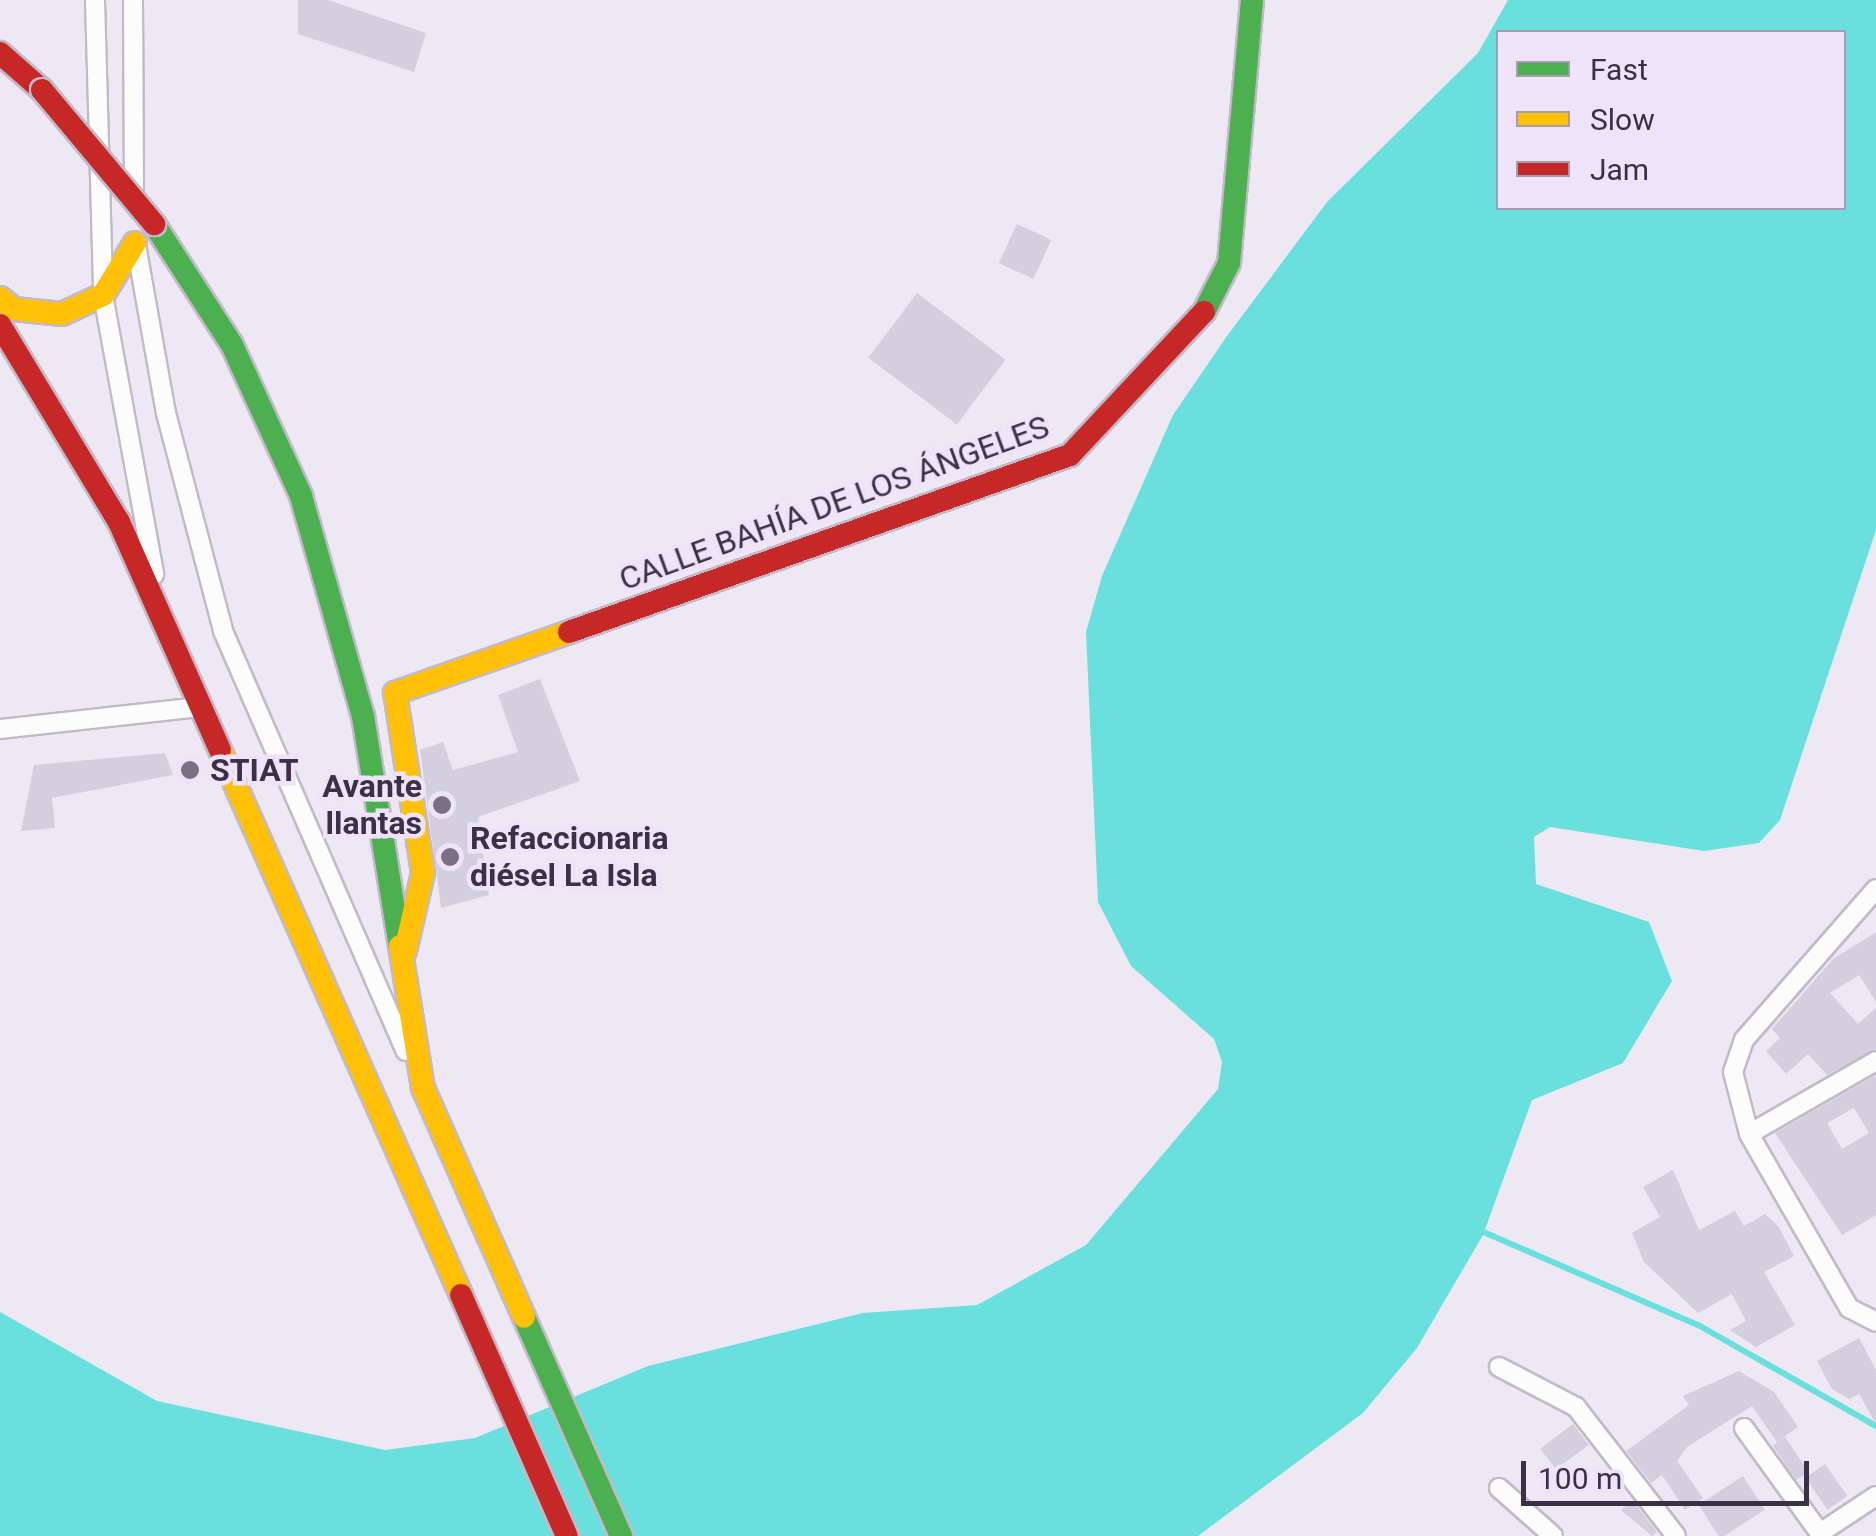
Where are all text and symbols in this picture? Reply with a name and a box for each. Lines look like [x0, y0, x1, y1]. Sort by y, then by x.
legend [1496, 30, 1846, 210]
text: Fast [1590, 52, 1648, 87]
text: Slow [1590, 102, 1655, 137]
text: Jam [1590, 152, 1649, 187]
street label: CALLE BAHÍA DE LOS ÁNGELES [614, 407, 1054, 599]
place label: STIAT [210, 751, 299, 789]
marker: STIAT [179, 759, 201, 781]
place label: Avante llantas [322, 768, 422, 843]
marker: Avante llantas [431, 794, 453, 816]
place label: Refaccionaria diésel La Isla [470, 820, 669, 895]
marker: Refaccionaria diésel La Isla [439, 846, 461, 868]
scale bar [1526, 1441, 1814, 1503]
text: 100 m [1538, 1461, 1622, 1496]

